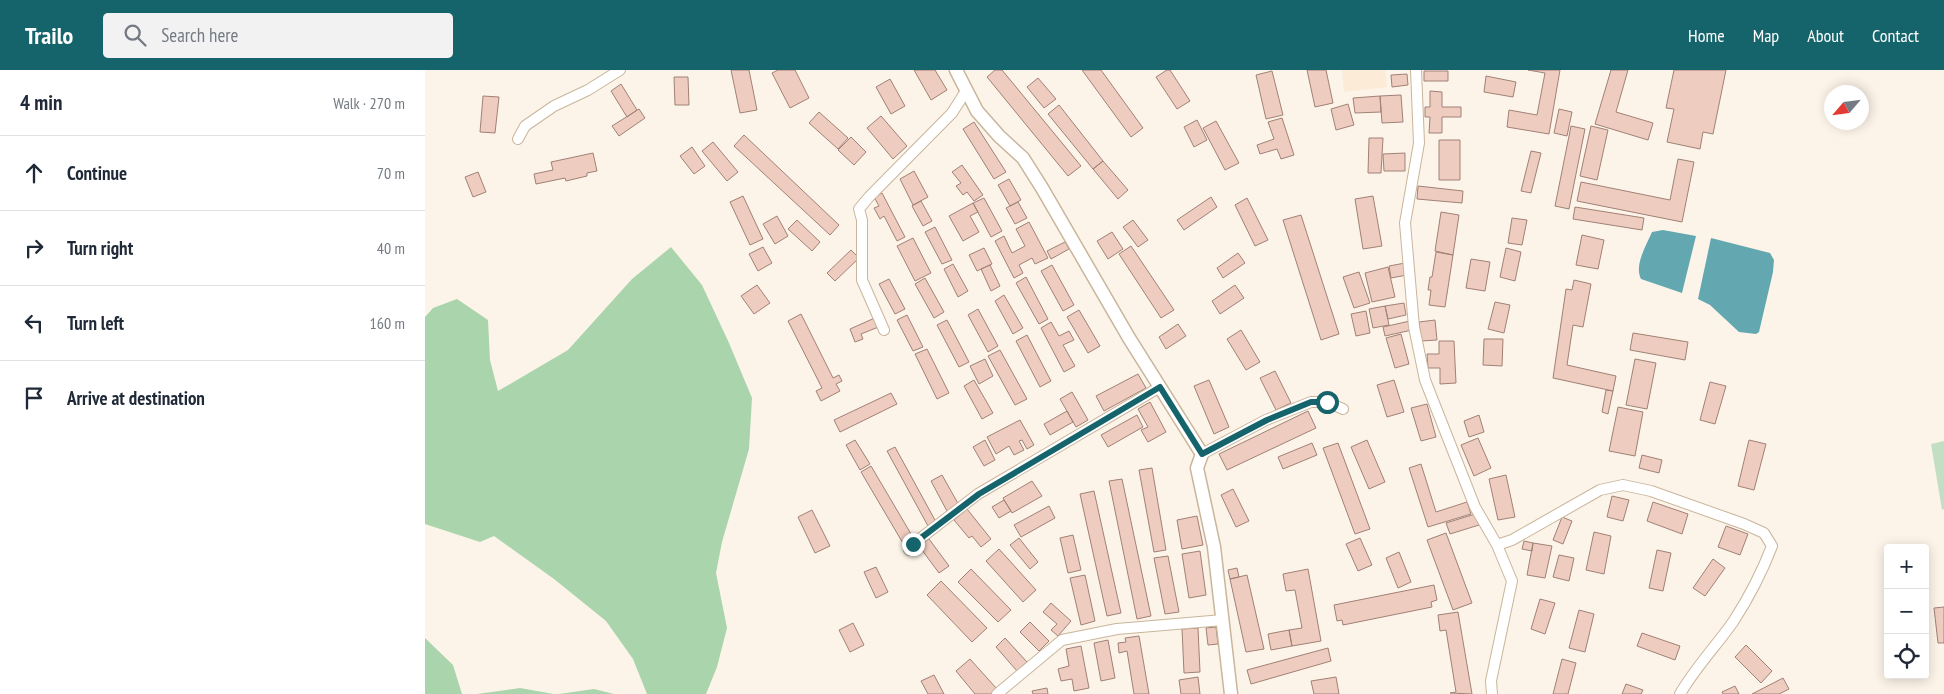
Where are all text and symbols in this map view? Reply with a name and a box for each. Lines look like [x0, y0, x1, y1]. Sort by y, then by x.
search box [103, 13, 453, 58]
text: Trailo [25, 20, 73, 51]
icon: search [121, 21, 149, 49]
text: Search here [161, 23, 238, 47]
text: Home [1688, 24, 1725, 47]
text: Map [1753, 24, 1779, 47]
text: About [1807, 24, 1844, 47]
text: Contact [1872, 24, 1919, 47]
north arrow [1824, 85, 1869, 130]
text: 4 min [20, 89, 62, 116]
text: Walk · 270 m [333, 93, 405, 113]
icon: ahead [20, 159, 48, 187]
text: Continue [67, 161, 127, 185]
text: 70 m [377, 163, 405, 183]
icon: right [20, 234, 48, 262]
text: Turn right [67, 236, 133, 260]
text: 40 m [377, 238, 405, 258]
icon: left [20, 309, 48, 337]
text: Turn left [67, 311, 124, 335]
text: 160 m [370, 313, 405, 333]
icon: arrive [20, 384, 48, 412]
text: Arrive at destination [67, 386, 205, 410]
route start [1316, 391, 1339, 414]
route end [902, 533, 925, 556]
map controls [1884, 544, 1929, 679]
button: + [1884, 544, 1929, 589]
button: − [1884, 589, 1929, 634]
button: locate [1884, 634, 1929, 679]

